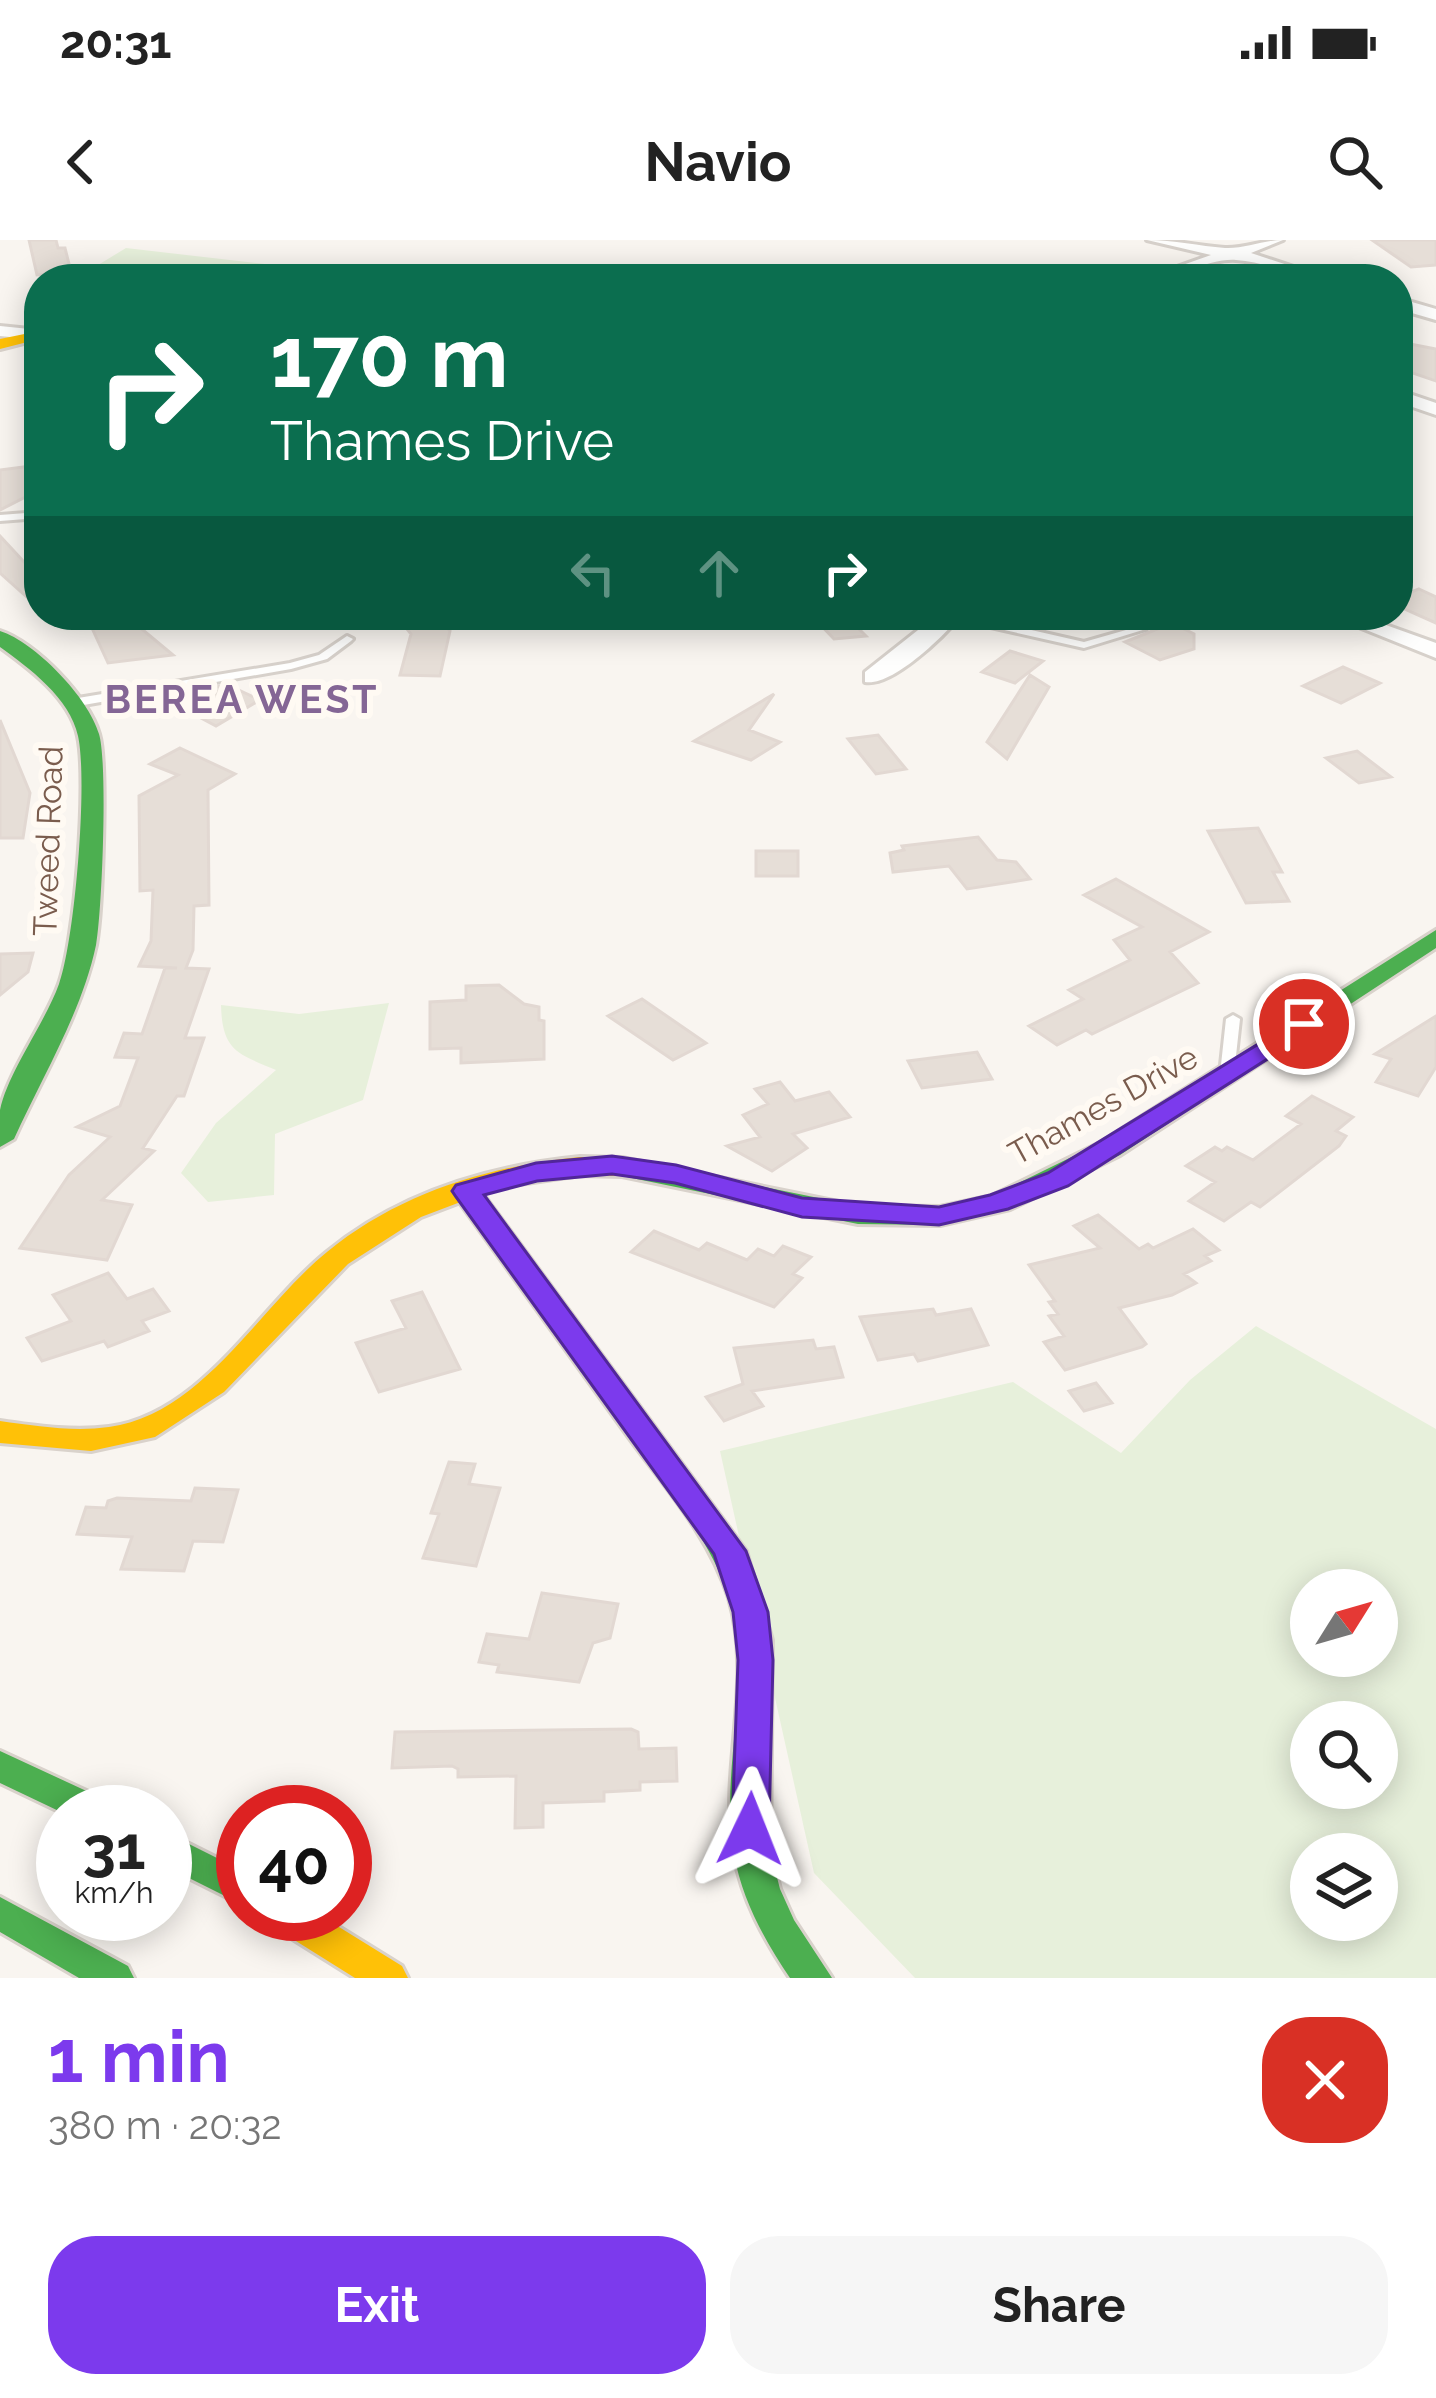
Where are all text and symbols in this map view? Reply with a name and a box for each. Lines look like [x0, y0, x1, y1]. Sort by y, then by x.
text: 20:31 [60, 16, 171, 69]
icon: back [48, 129, 114, 195]
icon: search [1322, 129, 1388, 195]
text: Navio [644, 130, 792, 194]
text: 170 m [270, 308, 509, 407]
icon: right [72, 312, 228, 468]
text: Thames Drive [270, 409, 614, 473]
icon: left [560, 540, 626, 606]
icon: ahead [686, 540, 752, 606]
icon: right [812, 540, 878, 606]
district label: BEREA WEST [105, 676, 379, 722]
street label: Tweed Road [25, 745, 71, 937]
pin [1253, 973, 1355, 1075]
icon: arrive [1271, 991, 1337, 1057]
street label: Thames Drive [1002, 1037, 1204, 1173]
north arrow [1290, 1569, 1398, 1677]
map controls [1290, 1569, 1398, 1941]
button: search [1290, 1701, 1398, 1809]
position arrow [687, 1766, 813, 1892]
speed limit sign: 40 [216, 1785, 372, 1941]
text: 31 [82, 1813, 146, 1883]
button: layers [1290, 1833, 1398, 1941]
text: km/h [74, 1875, 154, 1910]
text: 1 min [48, 2014, 230, 2099]
button: close [1262, 2017, 1388, 2143]
text: 380 m · 20:32 [48, 2102, 282, 2148]
button: Exit [48, 2236, 706, 2374]
button: Share [730, 2236, 1388, 2374]

